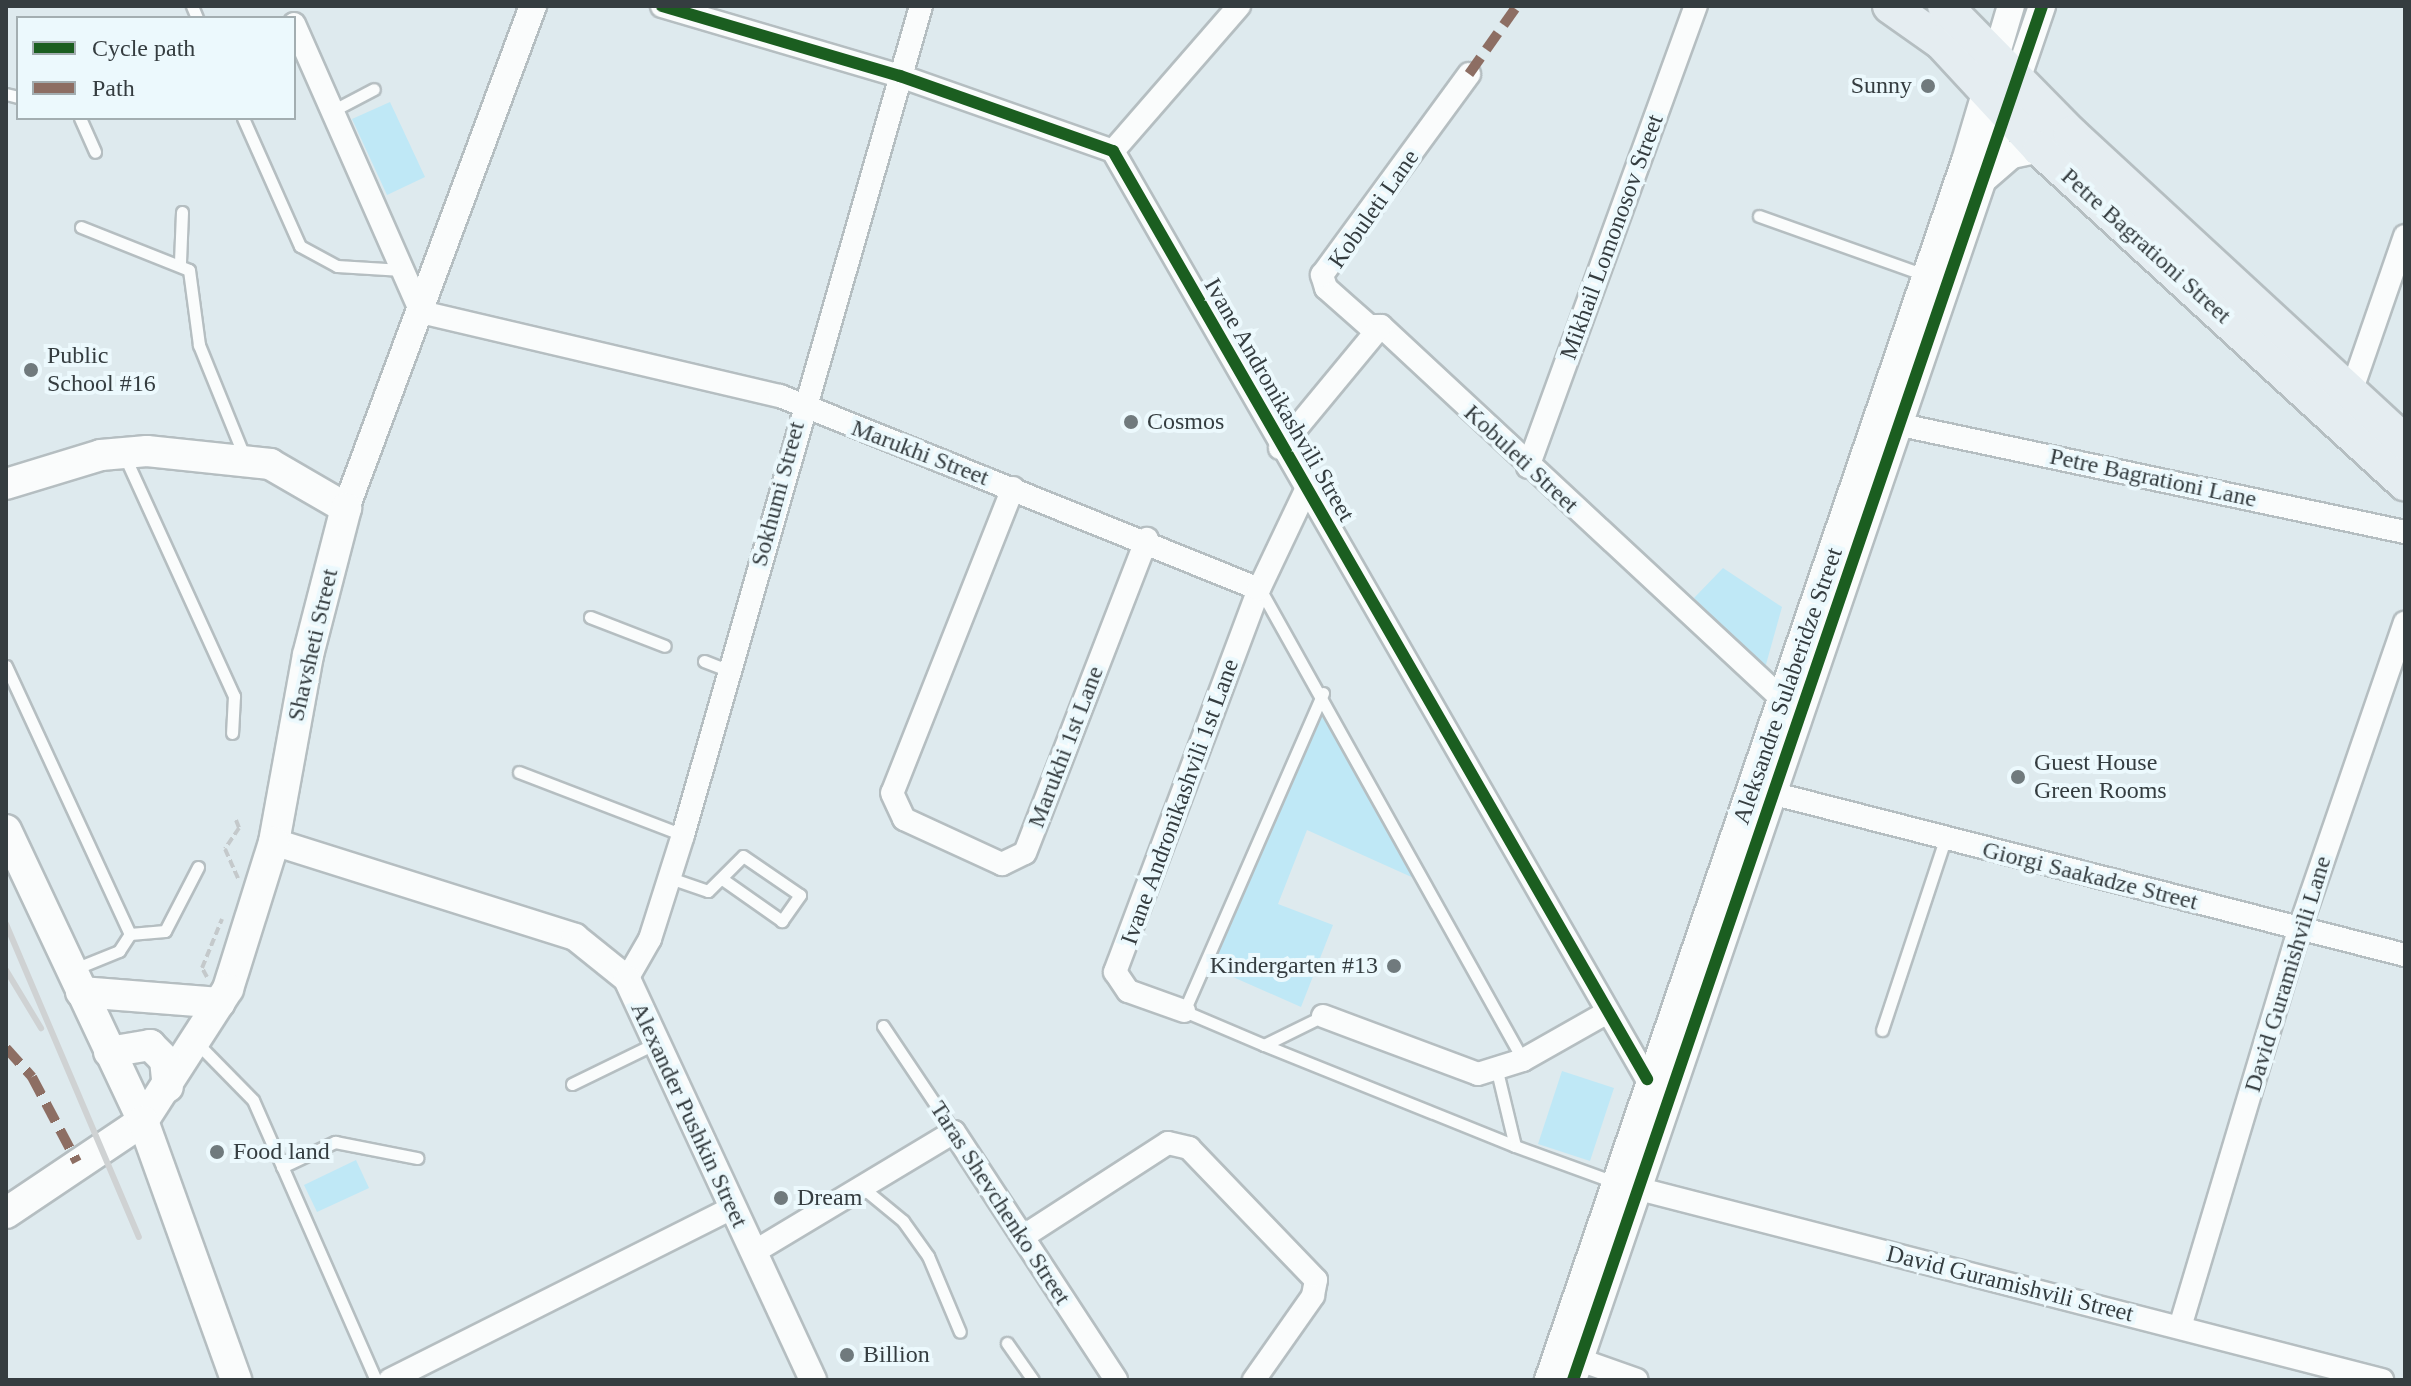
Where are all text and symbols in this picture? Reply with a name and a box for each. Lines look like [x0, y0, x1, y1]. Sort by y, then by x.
legend [16, 16, 296, 120]
text: Cycle path [92, 35, 195, 61]
place label: Sunny [1842, 72, 1912, 100]
text: Path [92, 75, 135, 101]
marker: Sunny [1919, 77, 1937, 95]
street label: Mikhail Lomonosov Street [1549, 95, 1675, 379]
street label: Kobuleti Lane [1318, 138, 1430, 280]
street label: Petre Bagrationi Street [2041, 150, 2251, 342]
street label: Ivane Andronikashvili Street [1188, 256, 1370, 544]
place label: Public School #16 [47, 342, 171, 398]
marker: Public School #16 [22, 361, 40, 379]
street label: Kobuleti Street [1450, 392, 1592, 526]
street label: Sokhumi Street [742, 407, 814, 581]
place label: Cosmos [1147, 408, 1237, 436]
street label: Marukhi Street [837, 410, 1003, 496]
marker: Cosmos [1122, 413, 1140, 431]
street label: Petre Bagrationi Lane [2031, 439, 2275, 517]
street label: Aleksandre Sulaberidze Street [1720, 522, 1856, 850]
street label: Shavsheti Street [279, 553, 347, 737]
street label: Ivane Andronikashvili 1st Lane [1108, 636, 1252, 968]
street label: Marukhi 1st Lane [1018, 651, 1114, 843]
place label: Guest House Green Rooms [2034, 749, 2187, 805]
marker: Guest House Green Rooms [2009, 768, 2027, 786]
street label: Giorgi Saakadze Street [1963, 831, 2217, 921]
street label: David Guramishvili Lane [2234, 840, 2342, 1108]
place label: Kindergarten #13 [1180, 952, 1378, 980]
marker: Kindergarten #13 [1385, 957, 1403, 975]
street label: Alexander Pushkin Street [616, 981, 762, 1249]
street label: Taras Shevchenko Street [913, 1080, 1087, 1326]
place label: Food land [233, 1138, 345, 1166]
marker: Food land [208, 1143, 226, 1161]
place label: Dream [797, 1184, 873, 1212]
marker: Dream [772, 1189, 790, 1207]
street label: David Guramishvili Street [1868, 1236, 2152, 1332]
place label: Billion [863, 1341, 933, 1369]
marker: Billion [838, 1346, 856, 1364]

